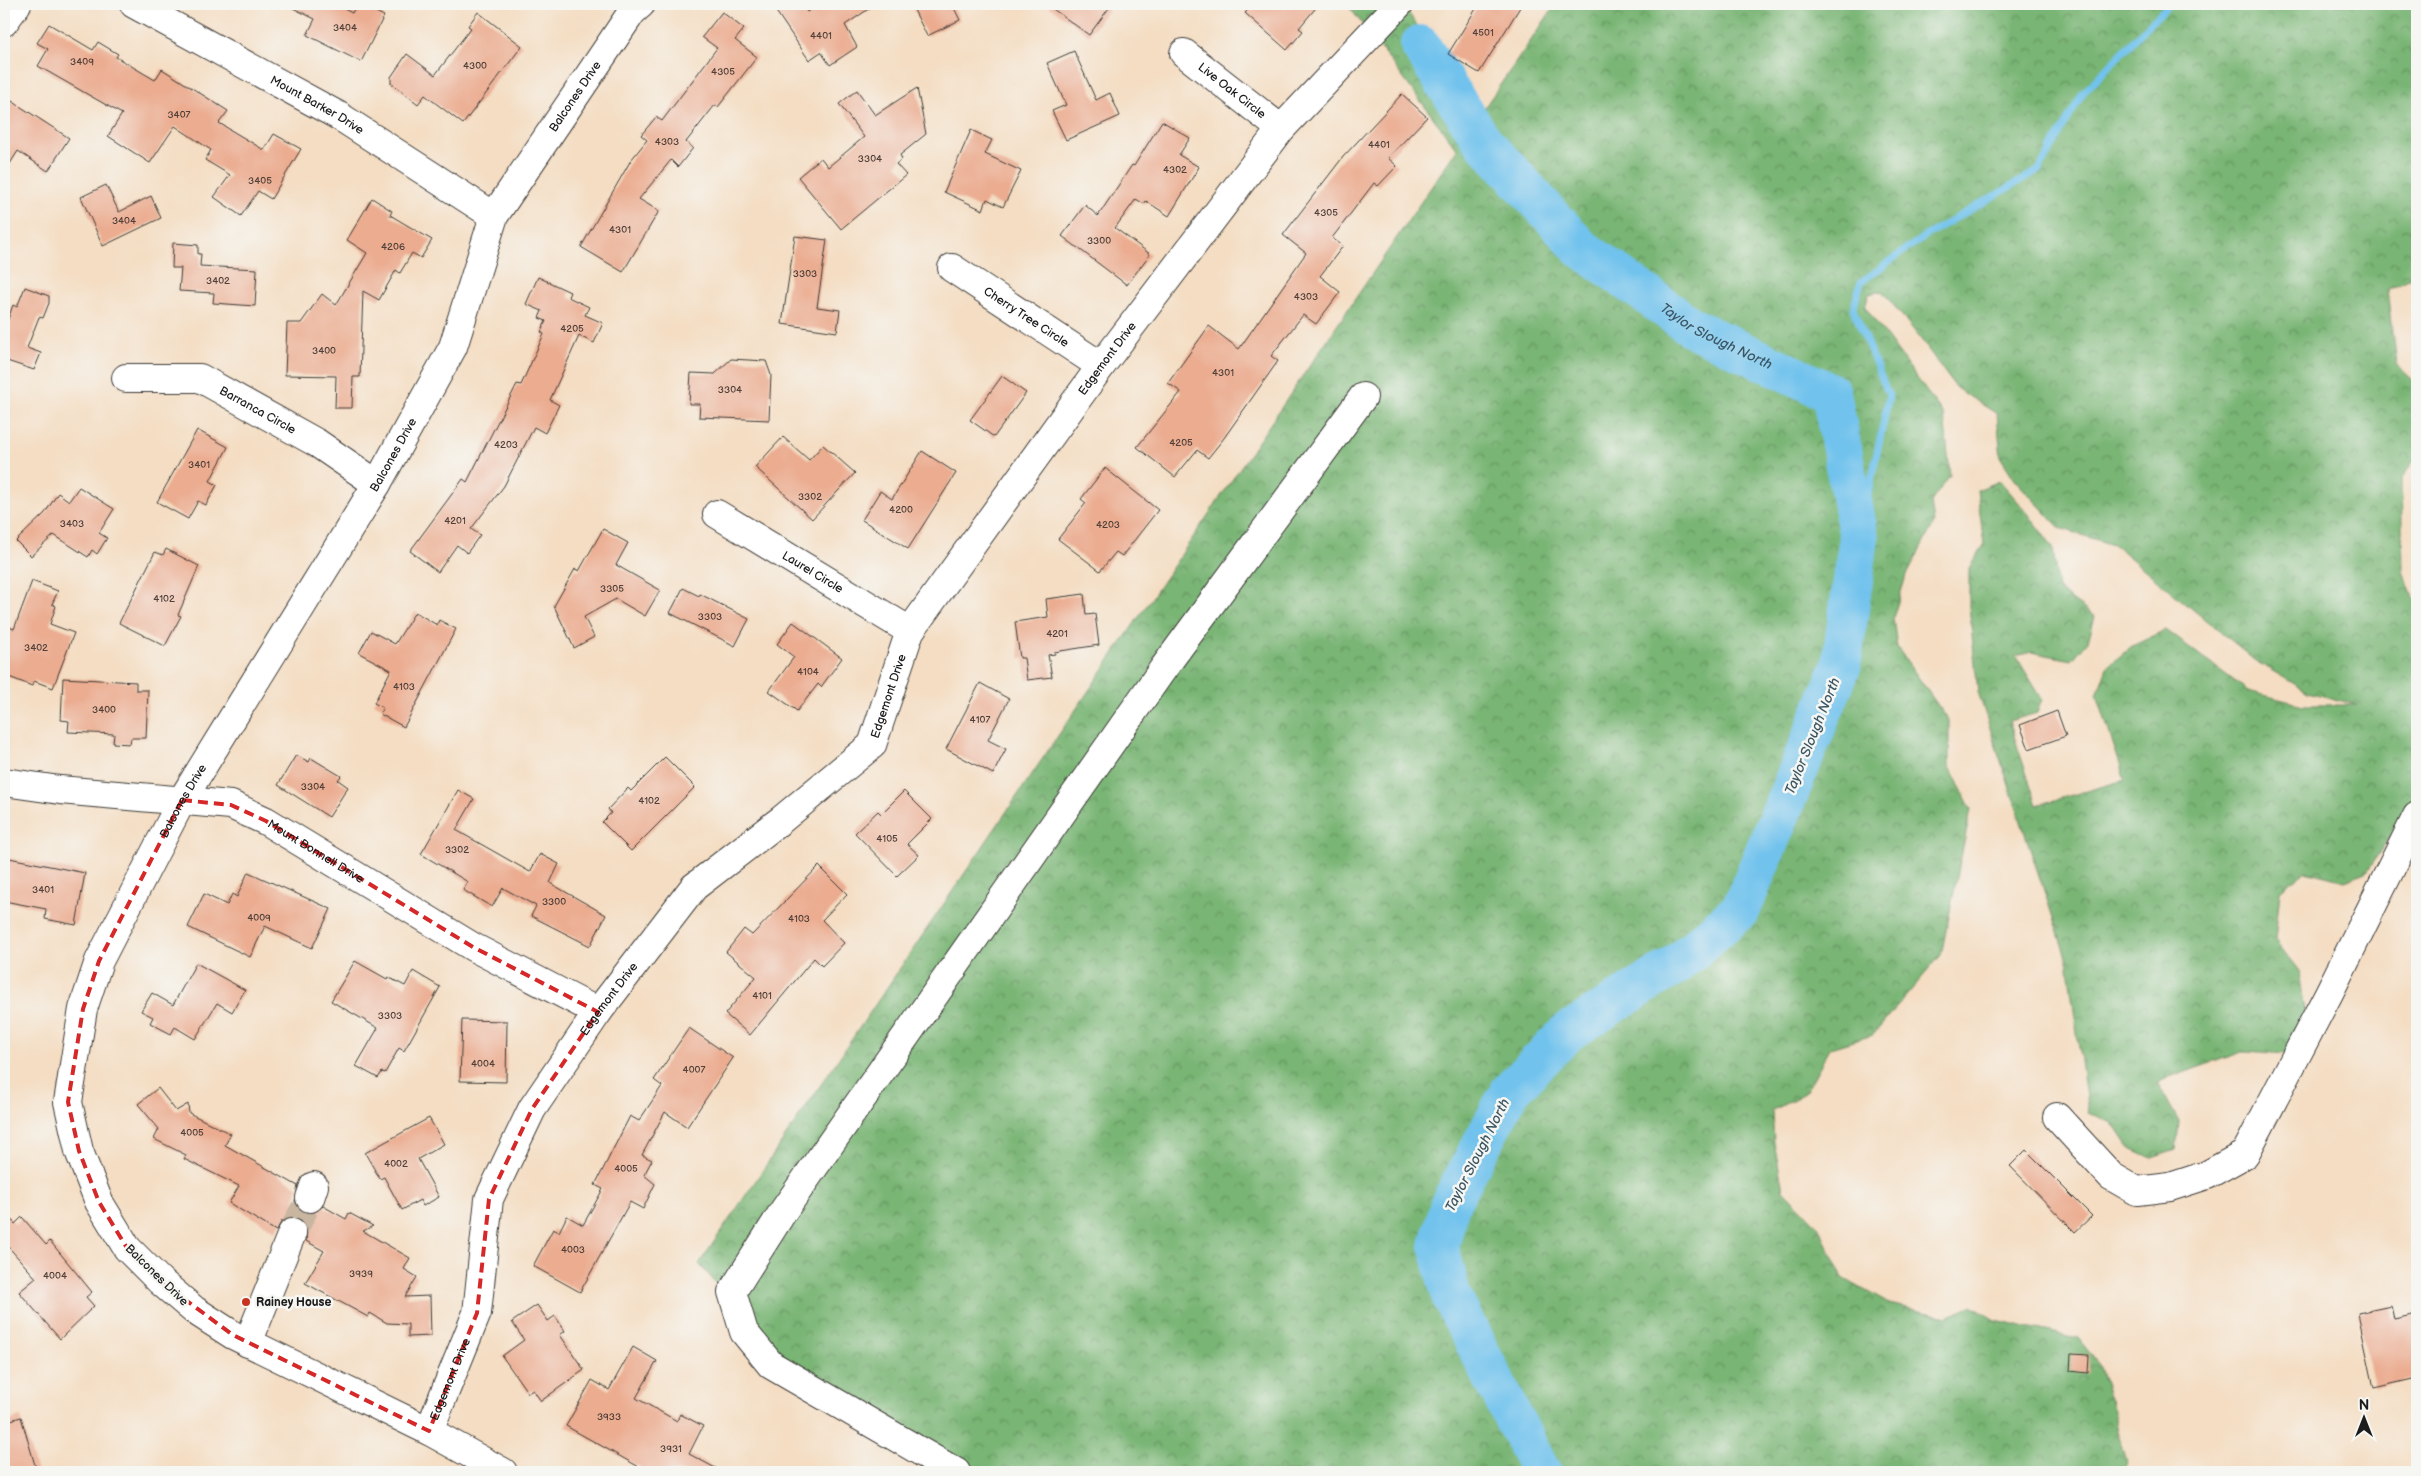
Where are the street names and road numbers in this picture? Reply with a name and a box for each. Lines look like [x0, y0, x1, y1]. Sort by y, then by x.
street label: Balcones Drive [546, 58, 605, 135]
street label: Live Oak Circle [1195, 60, 1269, 122]
street label: Mount Barker Drive [267, 73, 366, 138]
street label: Cherry Tree Circle [981, 284, 1072, 351]
street label: Edgemont Drive [1075, 319, 1140, 398]
street label: Barranca Circle [217, 383, 298, 438]
street label: Balcones Drive [367, 415, 420, 495]
street label: Laurel Circle [779, 548, 846, 597]
street label: Edgemont Drive [868, 652, 910, 740]
street label: Balcones Drive [157, 762, 210, 840]
street label: Mount Bonnell Drive [265, 817, 366, 887]
street label: Edgemont Drive [577, 960, 641, 1039]
street label: Balcones Drive [122, 1241, 191, 1309]
street label: Edgemont Drive [427, 1336, 474, 1423]

